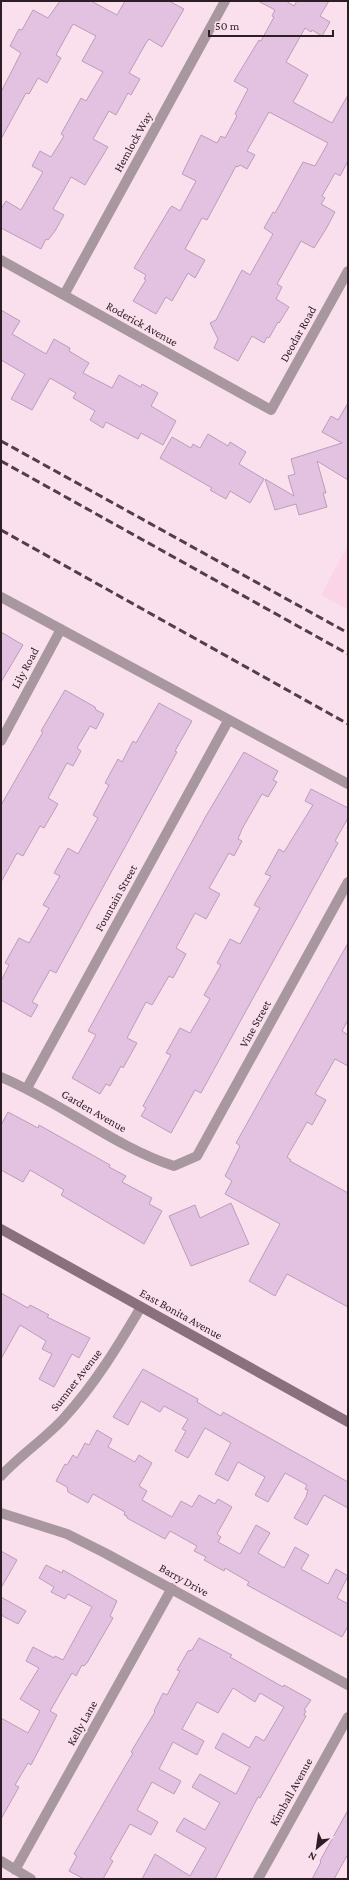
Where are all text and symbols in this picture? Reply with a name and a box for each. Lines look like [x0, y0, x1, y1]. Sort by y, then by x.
scale bar [209, 12, 333, 38]
text: 50 m [215, 19, 240, 33]
street label: Hemlock Way [111, 109, 155, 174]
street label: Roderick Avenue [104, 299, 180, 349]
street label: Deodar Road [277, 303, 319, 364]
street label: Lily Road [8, 645, 42, 691]
street label: Fountain Street [92, 861, 141, 934]
street label: Vine Street [236, 997, 274, 1050]
street label: Garden Avenue [59, 1087, 129, 1135]
street label: East Bonita Avenue [137, 1286, 225, 1342]
street label: Sumner Avenue [47, 1346, 105, 1414]
street label: Barry Drive [157, 1561, 211, 1599]
street label: Kelly Lane [64, 1698, 100, 1748]
street label: Kimball Avenue [267, 1756, 315, 1828]
north arrow [297, 1828, 337, 1868]
text: N [306, 1849, 318, 1864]

